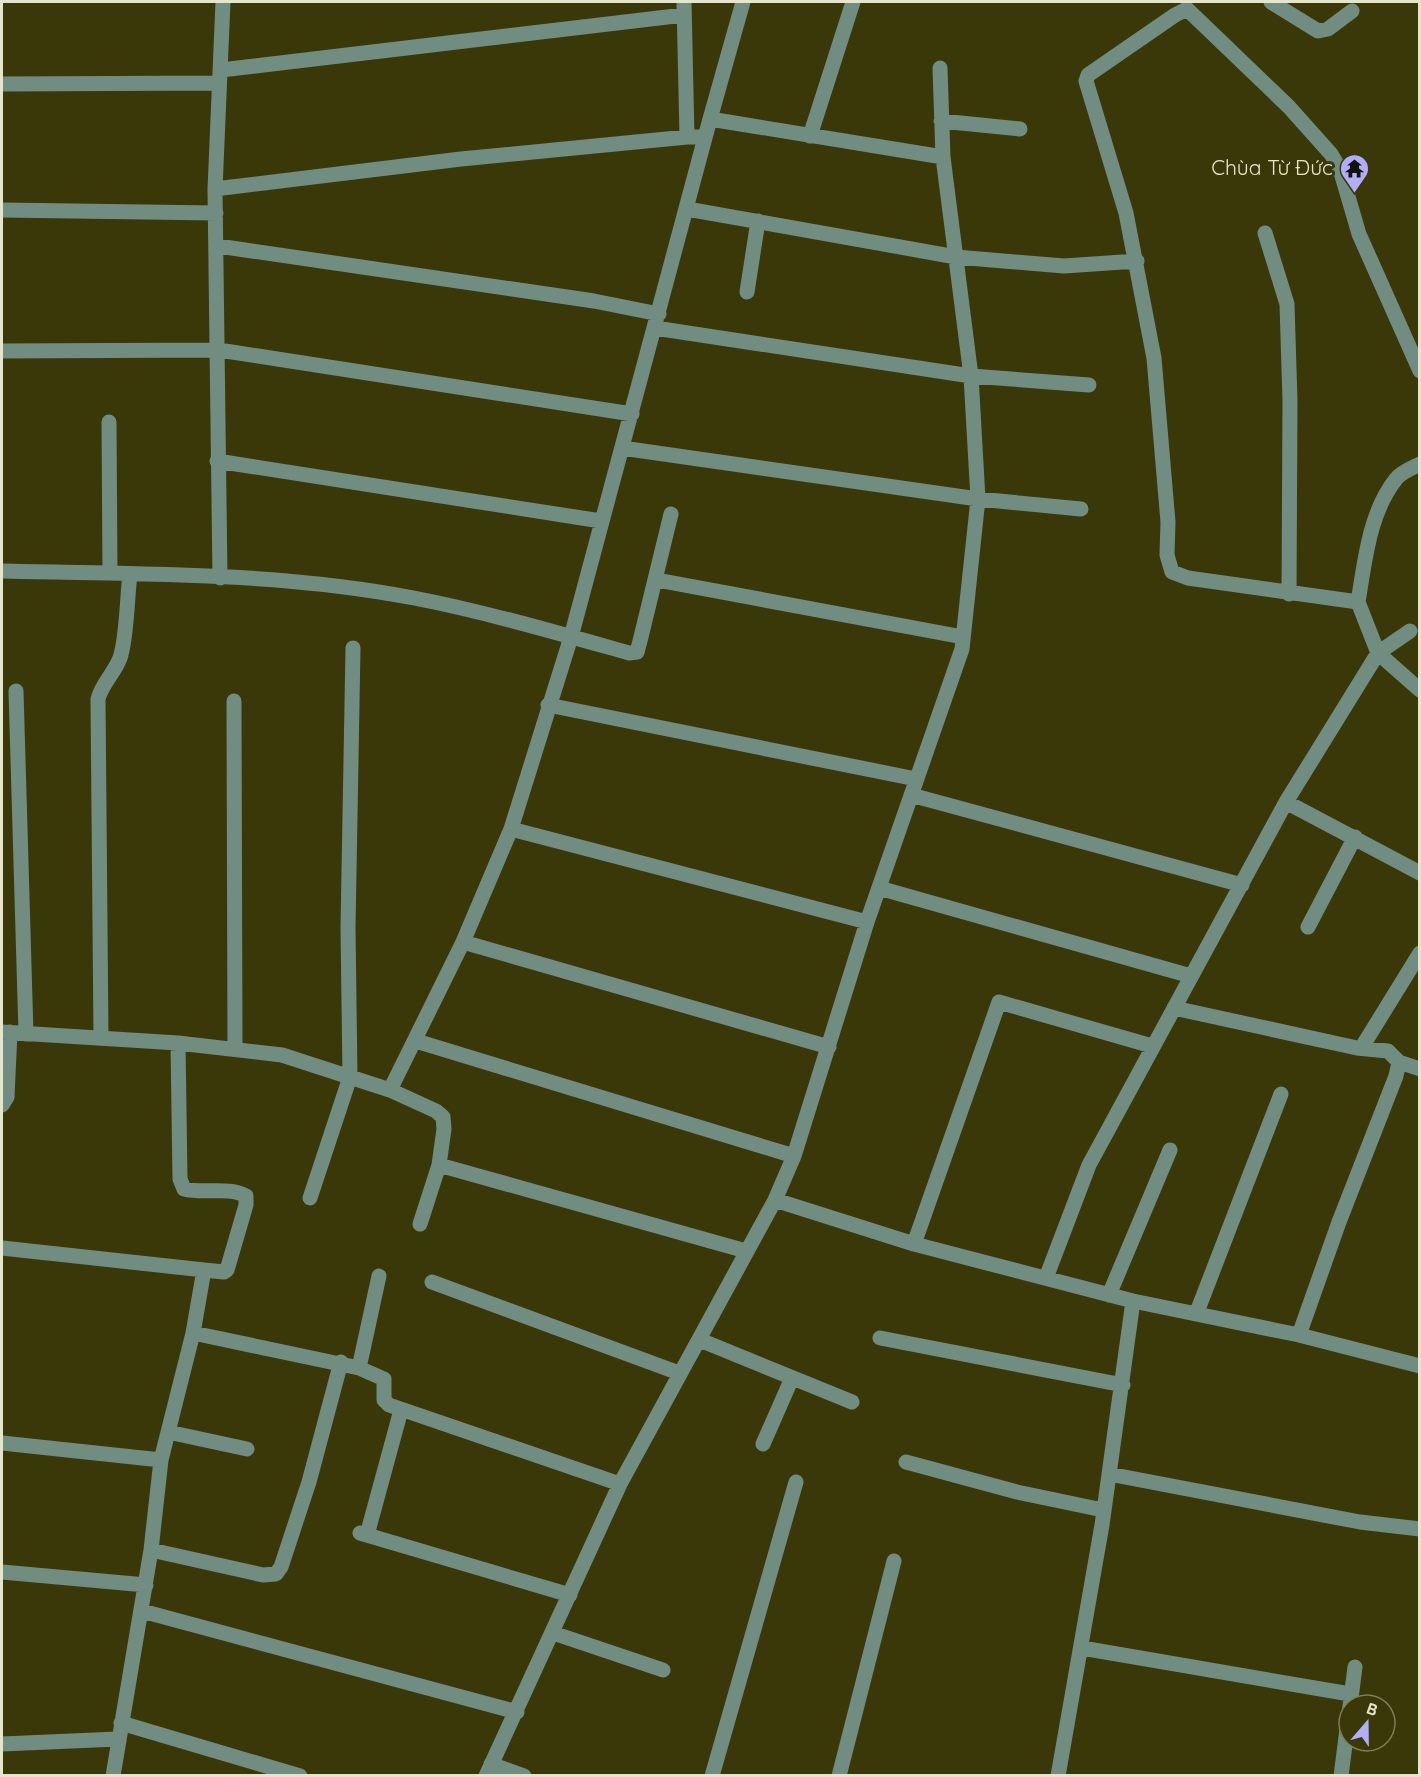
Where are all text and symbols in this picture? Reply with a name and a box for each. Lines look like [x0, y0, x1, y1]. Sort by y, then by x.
temple icon: Chùa Từ Đức [1338, 152, 1370, 194]
place label: Chùa Từ Đức [1211, 154, 1333, 180]
north arrow [1337, 1693, 1397, 1753]
text: B [1364, 1698, 1380, 1720]

